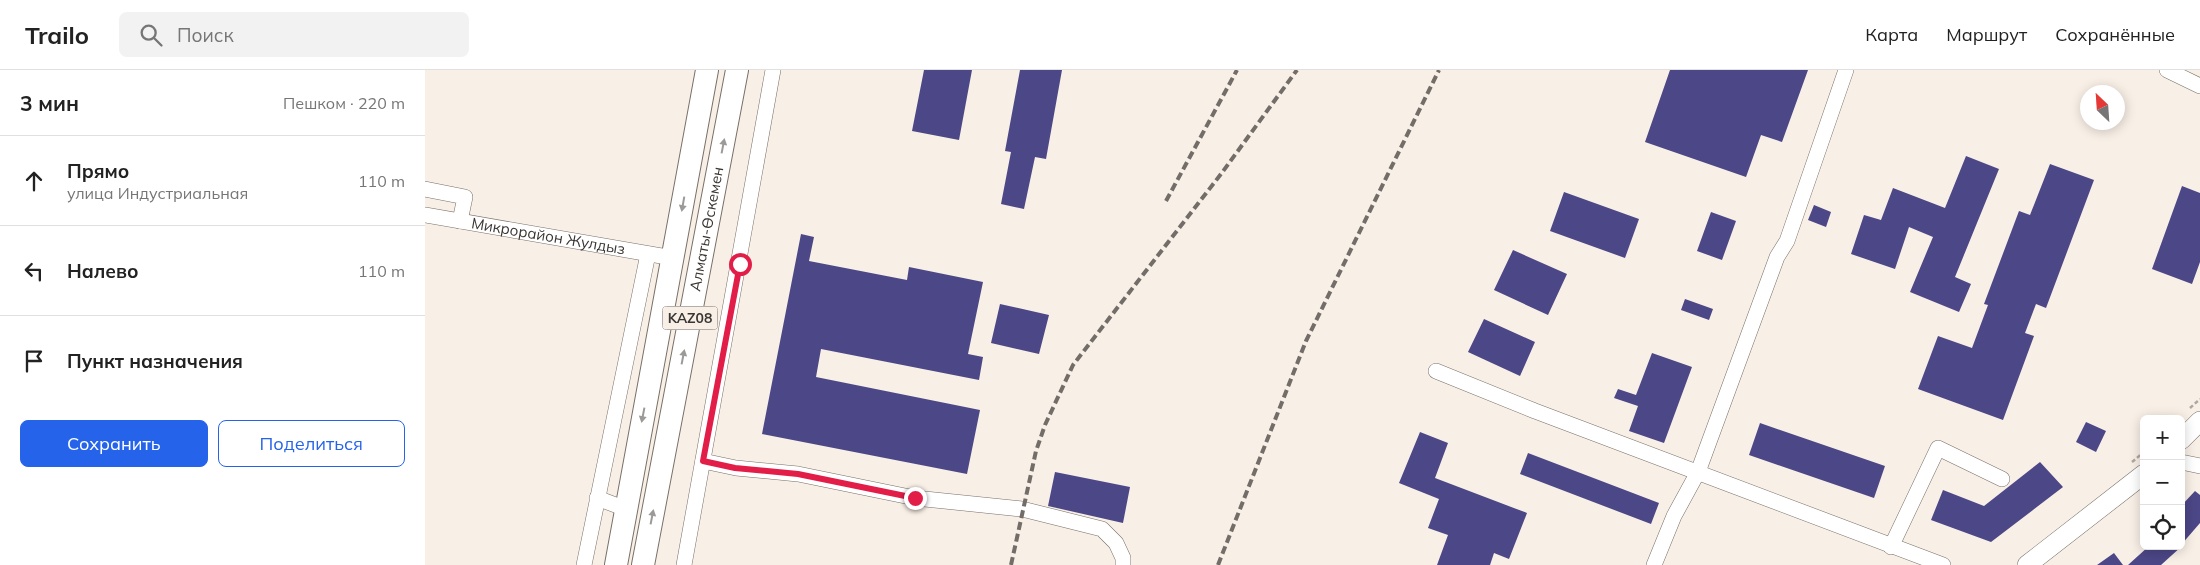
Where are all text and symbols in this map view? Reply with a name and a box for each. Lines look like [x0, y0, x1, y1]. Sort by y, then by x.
search box [119, 12, 469, 57]
text: Trailo [25, 20, 89, 50]
icon: search [137, 21, 165, 49]
text: Поиск [177, 23, 234, 47]
text: Карта [1865, 23, 1918, 46]
text: Маршрут [1946, 23, 2027, 46]
text: Сохранённые [2055, 23, 2175, 46]
north arrow [2080, 85, 2125, 130]
text: 3 мин [20, 90, 79, 116]
text: Пешком · 220 m [283, 93, 405, 113]
one-way arrow [719, 138, 727, 154]
text: Прямо [67, 159, 129, 183]
street label: Алматы-Өскемен [685, 165, 727, 293]
icon: ahead [20, 167, 48, 195]
text: 110 m [358, 171, 405, 191]
text: улица Индустриальная [67, 183, 248, 203]
one-way arrow [678, 196, 686, 212]
street label: Микрорайон Жулдыз [470, 213, 627, 259]
route start [729, 253, 752, 276]
icon: left [20, 257, 48, 285]
text: Налево [67, 259, 139, 283]
text: 110 m [358, 261, 405, 281]
road number: KAZ08 [663, 307, 717, 330]
icon: arrive [20, 347, 48, 375]
text: Пункт назначения [67, 349, 243, 373]
one-way arrow [679, 349, 687, 365]
one-way arrow [639, 408, 647, 424]
map controls [2140, 415, 2185, 550]
button: + [2140, 415, 2185, 460]
button: Сохранить [20, 420, 208, 467]
button: Поделиться [218, 420, 405, 467]
button: − [2140, 460, 2185, 505]
route end [904, 487, 927, 510]
button: locate [2140, 505, 2185, 550]
one-way arrow [649, 509, 657, 525]

